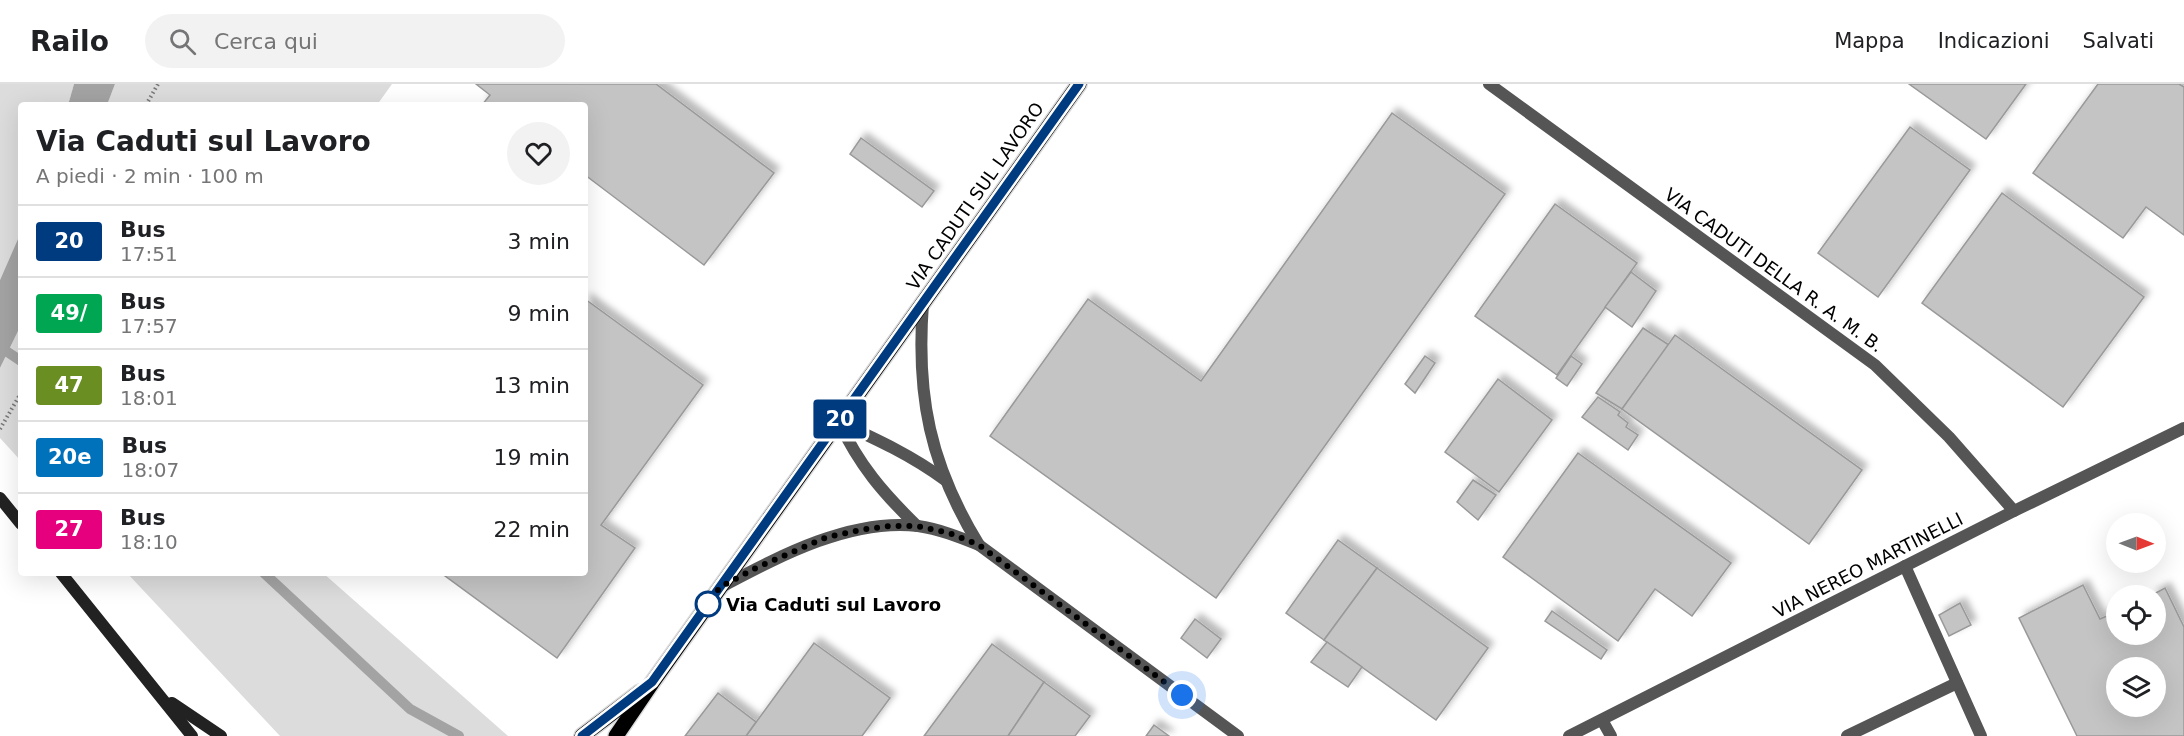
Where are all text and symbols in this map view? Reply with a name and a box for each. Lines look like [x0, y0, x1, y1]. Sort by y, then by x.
search box [145, 14, 565, 68]
text: Railo [30, 25, 109, 58]
icon: search [166, 25, 199, 58]
text: Cerca qui [214, 29, 318, 54]
text: Mappa [1834, 29, 1905, 53]
text: Indicazioni [1938, 29, 2050, 53]
text: Salvati [2083, 29, 2154, 53]
street label: VIA CADUTI SUL LAVORO [902, 98, 1048, 294]
button: heart [507, 122, 570, 185]
text: Via Caduti sul Lavoro [36, 125, 371, 158]
text: A piedi · 2 min · 100 m [36, 164, 264, 188]
street label: VIA CADUTI DELLA R. A. M. B. [1661, 184, 1887, 356]
text: Bus [120, 217, 166, 242]
text: 20 [54, 229, 84, 253]
text: 3 min [508, 229, 570, 254]
text: 17:51 [120, 242, 178, 266]
text: Bus [120, 289, 166, 314]
text: 49/ [51, 301, 87, 325]
text: 9 min [508, 301, 570, 326]
text: 17:57 [120, 314, 178, 338]
text: Bus [120, 361, 166, 386]
text: 47 [54, 373, 84, 397]
text: 13 min [494, 373, 570, 398]
text: 18:01 [120, 386, 178, 410]
line badge: 20 [813, 400, 867, 438]
text: 20 [825, 407, 855, 431]
text: Bus [121, 433, 167, 458]
text: 20e [48, 445, 91, 469]
text: 19 min [494, 445, 570, 470]
text: 18:07 [121, 458, 179, 482]
text: Bus [120, 505, 166, 530]
street label: VIA NEREO MARTINELLI [1770, 508, 1966, 622]
north arrow [2106, 513, 2166, 573]
map controls [2106, 513, 2166, 717]
text: 27 [54, 517, 84, 541]
text: 22 min [494, 517, 570, 542]
text: 18:10 [120, 530, 178, 554]
button: locate [2106, 585, 2166, 645]
marker: Via Caduti sul Lavoro [695, 591, 721, 617]
place label: Via Caduti sul Lavoro [726, 594, 941, 615]
button: layers [2106, 657, 2166, 717]
your location [1167, 680, 1197, 710]

